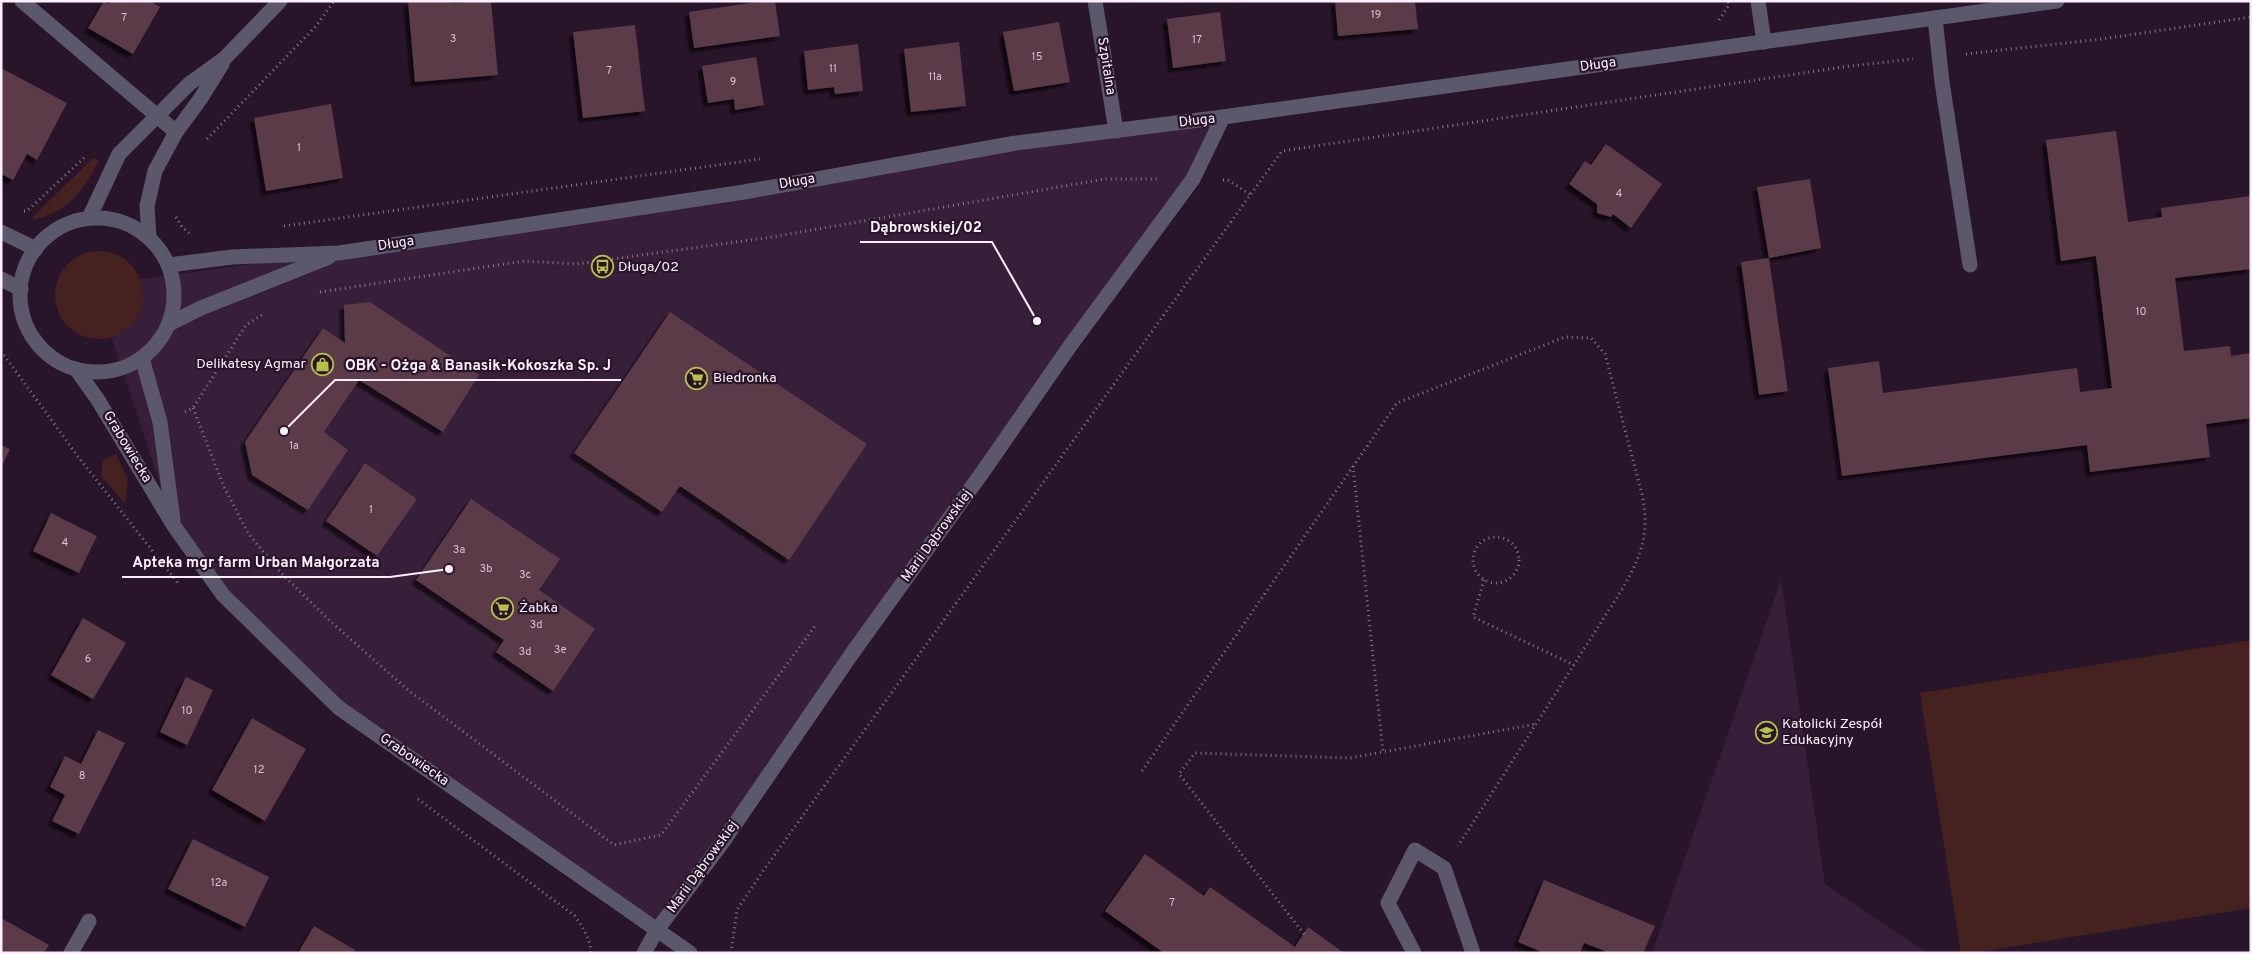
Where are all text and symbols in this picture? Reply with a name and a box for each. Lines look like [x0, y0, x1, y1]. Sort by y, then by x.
house number: 19 [1371, 8, 1381, 22]
house number: 7 [121, 11, 127, 25]
house number: 3 [450, 32, 456, 46]
house number: 17 [1192, 33, 1202, 47]
street label: Szpitalna [1093, 36, 1119, 96]
house number: 15 [1032, 50, 1043, 64]
street label: Długa [1579, 54, 1617, 76]
house number: 11 [829, 62, 837, 76]
house number: 7 [606, 64, 612, 78]
house number: 11a [928, 70, 942, 84]
house number: 9 [730, 75, 736, 89]
street label: Długa [1178, 110, 1216, 132]
house number: 1 [297, 141, 301, 155]
street label: Długa [778, 170, 816, 194]
house number: 4 [1616, 187, 1623, 201]
callout: Dąbrowskiej/02 [860, 212, 992, 242]
text: Dąbrowskiej/02 [870, 219, 982, 238]
street label: Długa [377, 233, 415, 255]
bus stop icon: Długa/02 [590, 255, 614, 279]
place label: Długa/02 [618, 259, 679, 276]
house number: 10 [2135, 305, 2147, 319]
callout: OBK - Ożga & Banasik-Kokoszka Sp. J [335, 350, 621, 380]
shop icon: Delikatesy Agmar [310, 352, 334, 376]
place label: Delikatesy Agmar [196, 356, 307, 373]
text: OBK - Ożga & Banasik-Kokoszka Sp. J [345, 357, 611, 376]
supermarket icon: Biedronka [685, 366, 709, 390]
place label: Biedronka [713, 370, 777, 387]
street label: Grabowiecka [99, 408, 155, 486]
house number: 1a [289, 439, 299, 453]
street label: Marii Dąbrowskiej [898, 487, 976, 585]
house number: 1 [369, 503, 373, 517]
house number: 4 [62, 536, 69, 550]
house number: 3a [453, 543, 465, 557]
callout: Apteka mgr farm Urban Małgorzata [122, 547, 390, 577]
text: Apteka mgr farm Urban Małgorzata [132, 554, 380, 573]
house number: 3b [480, 562, 492, 576]
house number: 3c [519, 568, 531, 582]
supermarket icon: Żabka [491, 596, 515, 620]
place label: Żabka [519, 599, 558, 617]
house number: 3d [530, 618, 542, 632]
house number: 3e [554, 643, 566, 657]
house number: 3d [519, 645, 531, 659]
house number: 6 [85, 652, 91, 666]
house number: 10 [181, 704, 193, 718]
place label: Katolicki Zespół Edukacyjny [1782, 716, 1882, 749]
school or university icon: Katolicki Zespół Edukacyjny [1754, 720, 1778, 744]
street label: Grabowiecka [376, 730, 452, 790]
house number: 12 [254, 763, 264, 777]
house number: 8 [79, 769, 85, 783]
street label: Marii Dąbrowskiej [664, 818, 742, 916]
house number: 12a [211, 876, 228, 890]
house number: 7 [1169, 896, 1175, 910]

